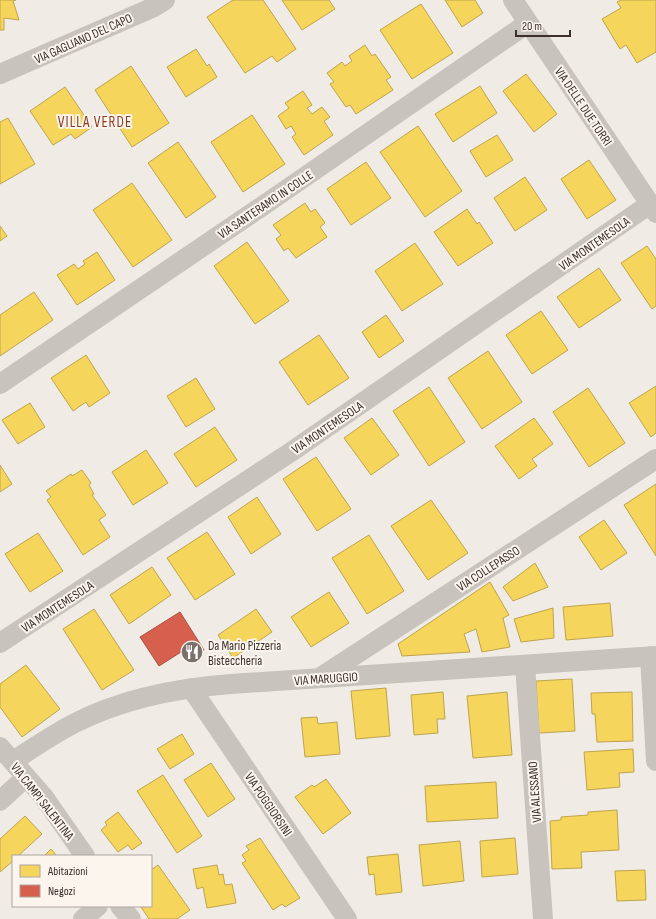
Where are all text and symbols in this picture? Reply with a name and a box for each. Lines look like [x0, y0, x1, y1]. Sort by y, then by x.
street label: VIA GAGLIANO DEL CAPO [32, 10, 135, 68]
scale bar [516, 12, 570, 38]
text: 20 m [522, 19, 542, 34]
street label: VIA DELLE DUE TORRI [551, 64, 615, 149]
district label: VILLA VERDE [58, 113, 132, 132]
street label: VIA SANTERAMO IN COLLE [215, 167, 316, 243]
street label: VIA MONTEMESOLA [556, 213, 634, 274]
street label: VIA MONTEMESOLA [289, 398, 367, 458]
street label: VIA COLLEPASSO [454, 543, 523, 595]
street label: VIA MONTEMESOLA [18, 577, 97, 636]
place label: Da Mario Pizzeria Bisteccheria [208, 638, 281, 669]
restaurant icon: Da Mario Pizzeria Bisteccheria [179, 639, 205, 665]
street label: VIA MARUGGIO [294, 669, 358, 689]
street label: VIA CAMPI SALENTINA [7, 760, 78, 844]
street label: VIA ALESSANO [525, 761, 545, 823]
street label: VIA POGGIORSINI [241, 770, 295, 840]
legend [12, 855, 152, 907]
text: Abitazioni [47, 864, 88, 879]
text: Negozi [48, 884, 75, 899]

